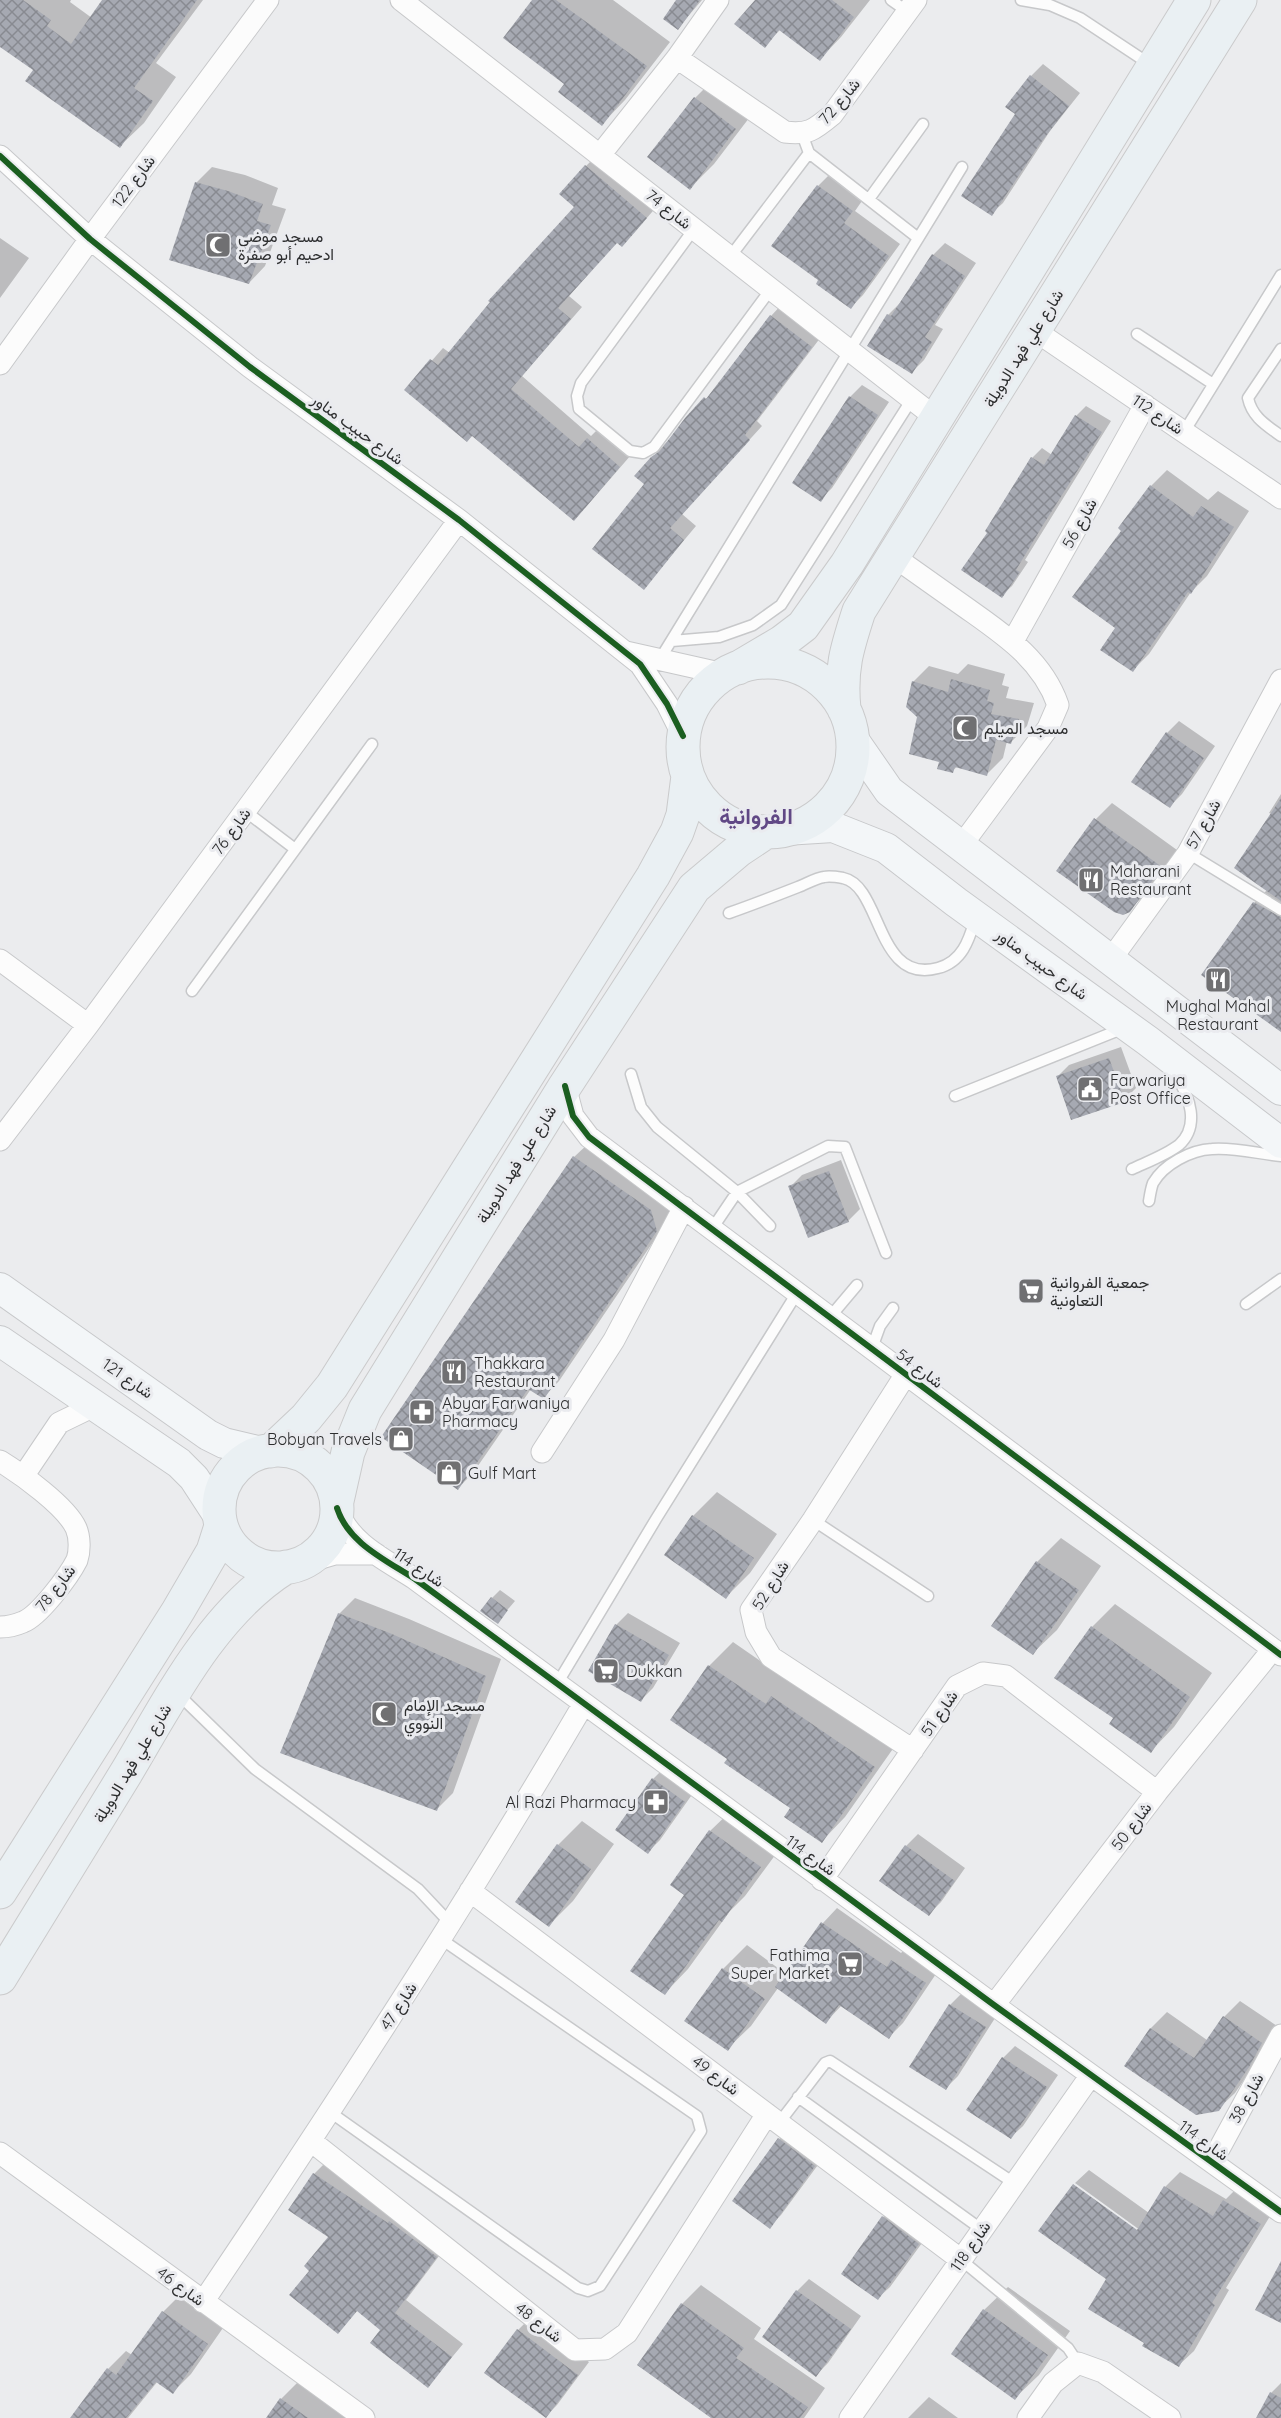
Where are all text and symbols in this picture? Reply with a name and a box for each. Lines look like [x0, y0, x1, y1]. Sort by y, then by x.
street label: شارع 72 [814, 74, 865, 129]
street label: شارع 122 [107, 151, 161, 212]
street label: شارع 74 [641, 185, 696, 235]
place label: مسجد موضي ادحيم أبو صفرة [238, 226, 334, 265]
mosque icon: مسجد موضي ادحيم أبو صفرة [203, 230, 233, 260]
street label: شارع علي فهد الدويلة [979, 285, 1071, 413]
street label: شارع حبيب مناور [306, 388, 408, 471]
street label: شارع 112 [1128, 390, 1187, 440]
street label: شارع 56 [1057, 495, 1103, 552]
mosque icon: مسجد الميلم [950, 713, 980, 743]
place label: مسجد الميلم [984, 718, 1068, 739]
street label: شارع 57 [1181, 796, 1226, 853]
district label: الفروانية [719, 802, 793, 830]
street label: شارع 76 [207, 804, 256, 859]
place label: Maharani Restaurant [1110, 861, 1192, 899]
restaurant icon: Maharani Restaurant [1076, 865, 1106, 895]
street label: شارع حبيب مناور [990, 923, 1092, 1006]
restaurant icon: Mughal Mahal Restaurant [1203, 965, 1233, 995]
place label: Mughal Mahal Restaurant [1166, 996, 1270, 1034]
place label: Farwariya Post Office [1110, 1070, 1191, 1108]
public building icon: Farwariya Post Office [1075, 1074, 1105, 1104]
street label: شارع علي فهد الدويلة [472, 1101, 564, 1229]
place label: جمعية الفروانية التعاونية [1050, 1272, 1150, 1311]
supermarket icon: جمعية الفروانية التعاونية [1016, 1276, 1046, 1306]
street label: شارع 54 [891, 1344, 947, 1394]
street label: شارع 121 [98, 1353, 157, 1404]
place label: Thakkara Restaurant [474, 1353, 556, 1391]
restaurant icon: Thakkara Restaurant [439, 1357, 469, 1387]
place label: Abyar Farwaniya Pharmacy [442, 1393, 570, 1431]
pharmacy icon: Abyar Farwaniya Pharmacy [407, 1397, 437, 1427]
shop icon: Bobyan Travels [386, 1424, 416, 1454]
place label: Bobyan Travels [267, 1429, 382, 1449]
shop icon: Gulf Mart [434, 1458, 464, 1488]
place label: Gulf Mart [468, 1463, 537, 1483]
street label: شارع 114 [389, 1543, 448, 1593]
street label: شارع 52 [747, 1557, 795, 1614]
street label: شارع 78 [31, 1561, 81, 1616]
supermarket icon: Dukkan [591, 1656, 621, 1686]
place label: Dukkan [626, 1661, 683, 1681]
street label: شارع 51 [916, 1686, 964, 1741]
place label: مسجد الإمام النووي [404, 1695, 485, 1737]
mosque icon: مسجد الإمام النووي [369, 1699, 399, 1729]
street label: شارع علي فهد الدويلة [89, 1700, 179, 1828]
pharmacy icon: Al Razi Pharmacy [641, 1787, 671, 1817]
place label: Al Razi Pharmacy [506, 1792, 636, 1812]
street label: شارع 50 [1107, 1798, 1157, 1855]
street label: شارع 114 [781, 1830, 840, 1881]
place label: Fathima Super Market [731, 1945, 830, 1983]
supermarket icon: Fathima Super Market [835, 1949, 865, 1979]
street label: شارع 47 [375, 1978, 422, 2035]
street label: شارع 49 [687, 2051, 743, 2101]
street label: شارع 38 [1224, 2070, 1269, 2127]
street label: شارع 114 [1174, 2115, 1233, 2166]
street label: شارع 118 [945, 2217, 996, 2276]
street label: شارع 46 [152, 2262, 209, 2311]
street label: شارع 48 [510, 2298, 566, 2348]

